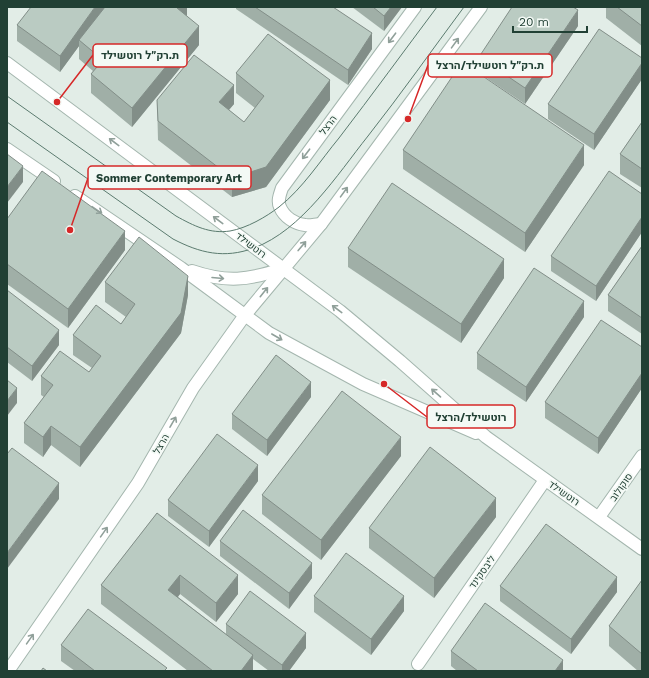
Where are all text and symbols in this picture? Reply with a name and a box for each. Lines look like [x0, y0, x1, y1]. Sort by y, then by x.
scale bar [513, 8, 587, 34]
text: 20 m [519, 15, 549, 29]
one-way arrow [388, 33, 396, 44]
one-way arrow [450, 37, 459, 48]
callout: ת.רק״ל רוטשילד [93, 44, 187, 67]
text: ת.רק״ל רוטשילד [101, 49, 179, 62]
callout: ת.רק״ל רוטשילד/הרצל [428, 54, 552, 77]
text: ת.רק״ל רוטשילד/הרצל [436, 59, 544, 72]
street label: הרצל [317, 113, 339, 137]
one-way arrow [108, 138, 119, 146]
one-way arrow [302, 148, 310, 159]
callout: Sommer Contemporary Art [88, 166, 251, 189]
text: Sommer Contemporary Art [96, 172, 242, 185]
one-way arrow [340, 187, 348, 198]
one-way arrow [91, 206, 102, 214]
one-way arrow [212, 216, 223, 224]
street label: רוטשילד [234, 230, 268, 260]
one-way arrow [297, 241, 306, 252]
one-way arrow [212, 274, 225, 282]
one-way arrow [259, 287, 268, 298]
one-way arrow [331, 305, 342, 313]
one-way arrow [271, 334, 283, 342]
one-way arrow [431, 388, 441, 397]
callout: רוטשילד/הרצל [427, 405, 515, 428]
text: רוטשילד/הרצל [435, 411, 507, 424]
one-way arrow [170, 416, 178, 428]
street label: הרצל [151, 432, 171, 456]
street label: סוקולוב [607, 471, 635, 503]
street label: רוטשילד [546, 478, 582, 508]
one-way arrow [100, 527, 108, 538]
street label: ליבסקינד [467, 553, 497, 591]
one-way arrow [26, 634, 34, 645]

